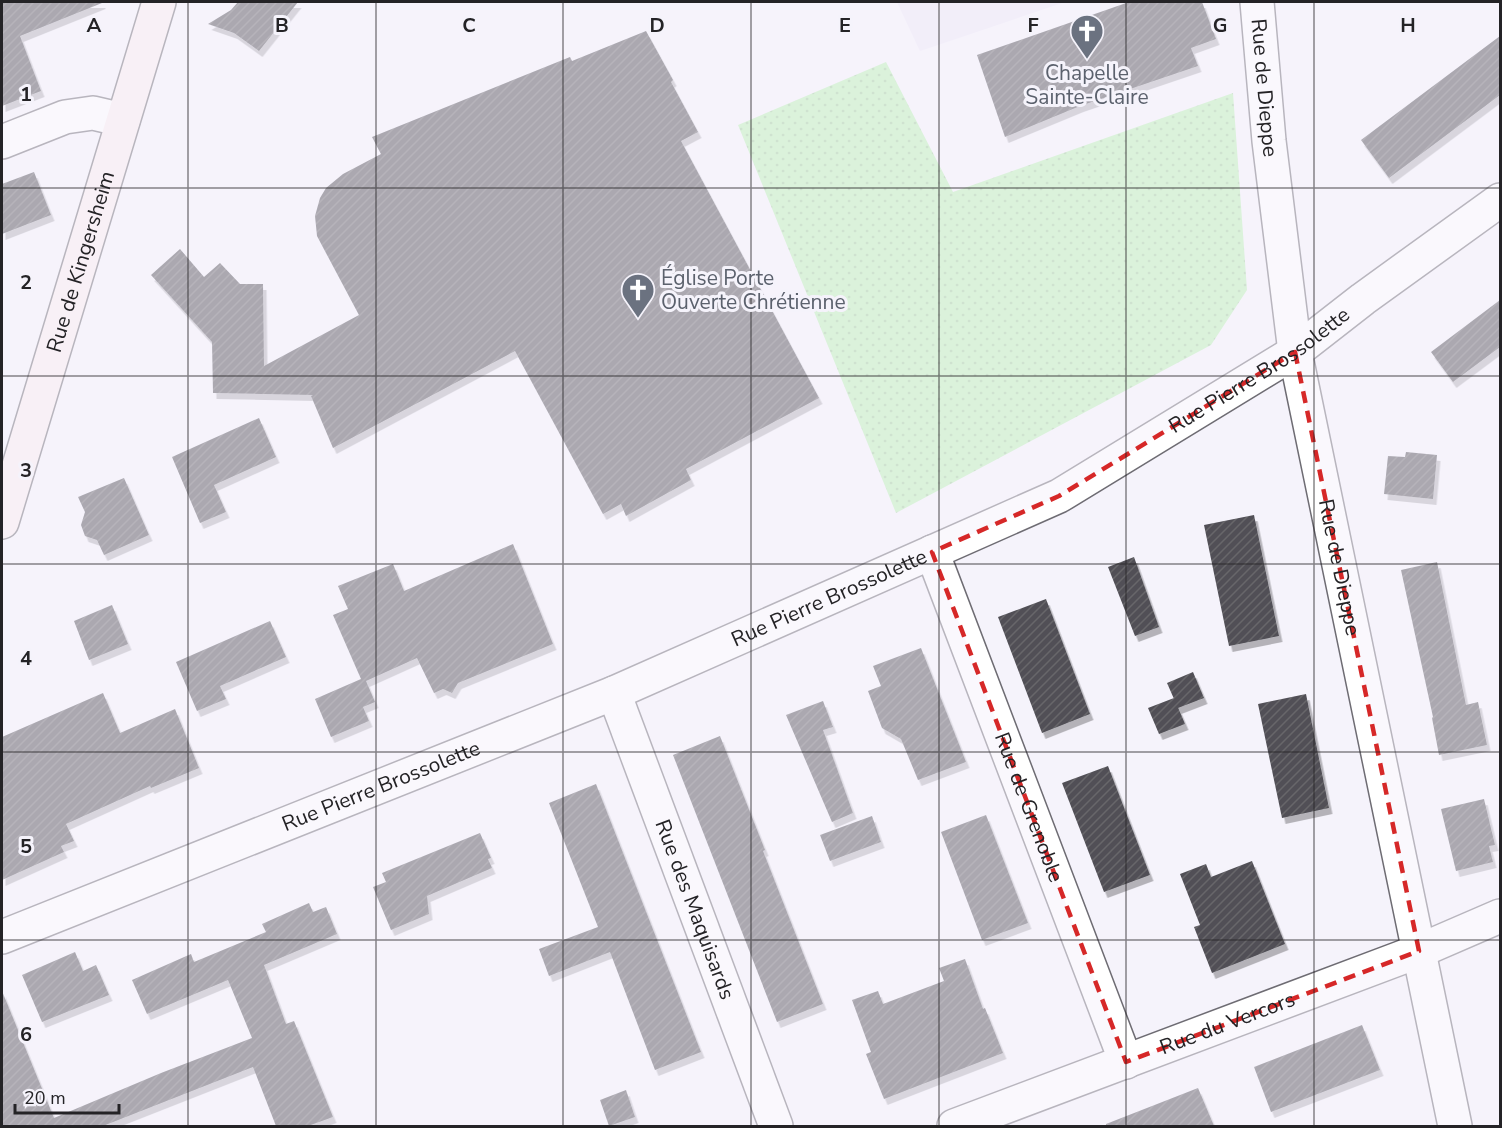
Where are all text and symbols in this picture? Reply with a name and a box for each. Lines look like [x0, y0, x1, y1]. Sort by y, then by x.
text: A [87, 12, 102, 39]
text: B [275, 12, 289, 39]
text: C [462, 12, 476, 39]
text: D [649, 12, 665, 39]
text: E [839, 12, 851, 39]
text: F [1027, 12, 1039, 39]
text: G [1213, 12, 1227, 39]
text: H [1400, 12, 1416, 39]
church icon: Chapelle Sainte-Claire [1069, 13, 1105, 60]
street label: Rue de Dieppe [1244, 17, 1285, 158]
place label: Chapelle Sainte-Claire [1025, 59, 1149, 111]
text: 1 [20, 81, 32, 108]
street label: Rue de Kingersheim [40, 167, 121, 356]
place label: Église Porte Ouverte Chrétienne [661, 264, 846, 316]
text: 2 [20, 269, 32, 296]
church icon: Église Porte Ouverte Chrétienne [620, 272, 656, 319]
street label: Rue Pierre Brossolette [1163, 301, 1355, 440]
text: 3 [20, 457, 32, 484]
street label: Rue de Dieppe [1312, 497, 1367, 638]
street label: Rue Pierre Brossolette [727, 542, 931, 653]
text: 4 [20, 645, 32, 672]
street label: Rue de Grenoble [988, 728, 1070, 886]
street label: Rue Pierre Brossolette [278, 734, 484, 838]
street label: Rue des Maquisards [648, 815, 741, 1003]
text: 5 [20, 833, 32, 860]
street label: Rue du Vercors [1156, 985, 1299, 1061]
text: 6 [20, 1021, 32, 1048]
scale bar [15, 1077, 118, 1115]
text: 20 m [24, 1086, 66, 1110]

